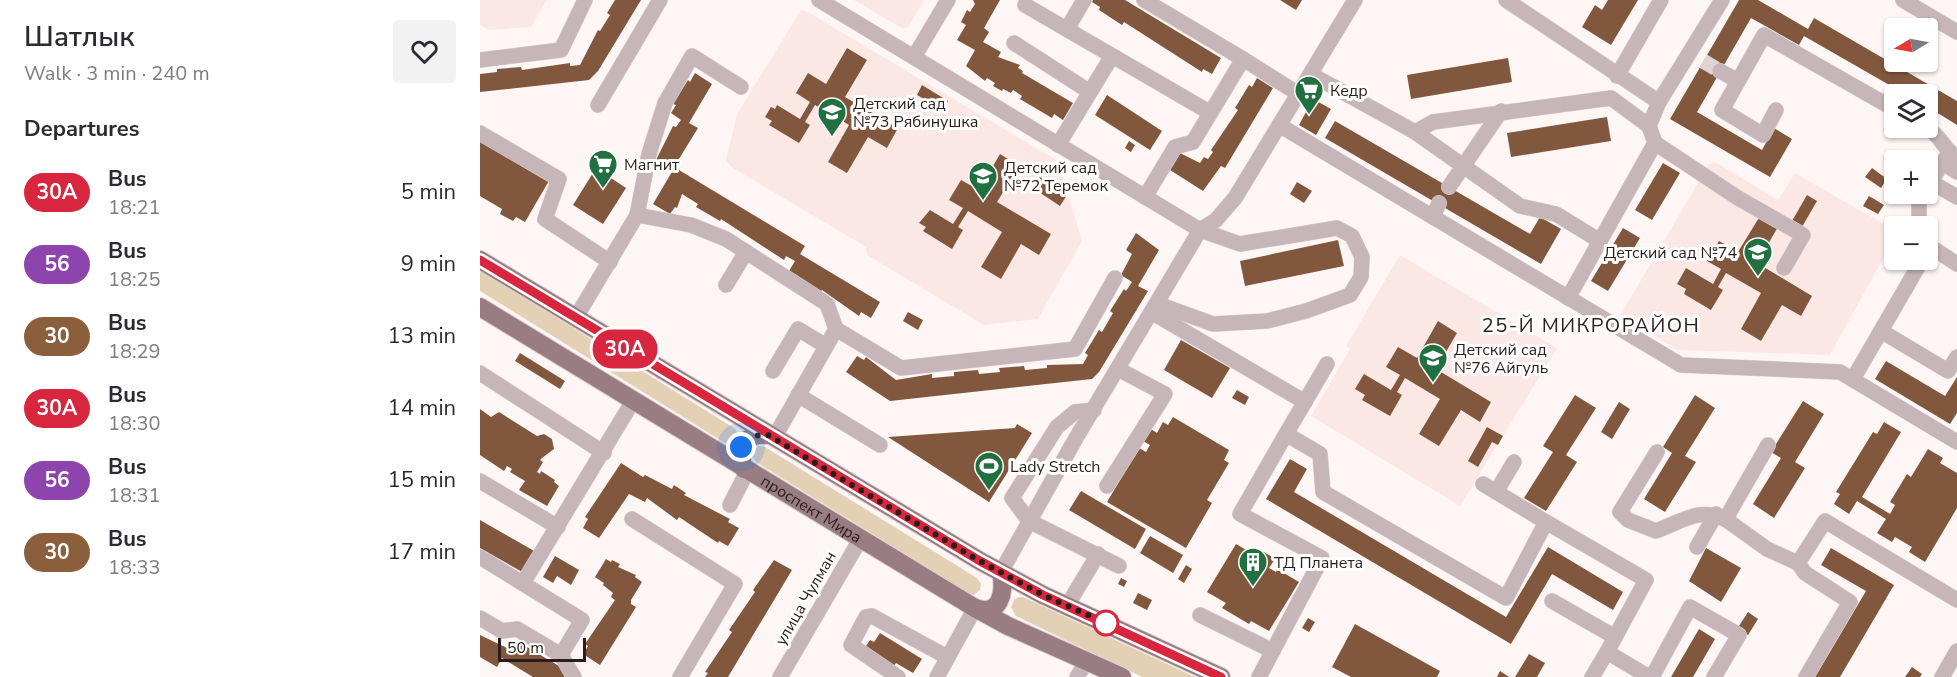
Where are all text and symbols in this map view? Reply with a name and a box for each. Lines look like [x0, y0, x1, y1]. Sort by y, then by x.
text: Шатлык [24, 18, 134, 56]
north arrow [1884, 18, 1938, 72]
map controls [1884, 18, 1938, 270]
button: heart [393, 20, 456, 83]
text: Walk · 3 min · 240 m [24, 60, 210, 87]
supermarket icon: Кедр [1293, 74, 1325, 116]
place label: Кедр [1330, 80, 1368, 102]
button: layers [1884, 84, 1938, 138]
place label: Детский сад №73 Рябинушка [853, 93, 978, 133]
school or university icon: Детский сад №73 Рябинушка [816, 96, 848, 138]
text: Departures [24, 114, 139, 144]
supermarket icon: Магнит [587, 148, 619, 190]
button: + [1884, 150, 1938, 204]
place label: Магнит [624, 154, 680, 176]
place label: Детский сад №72 Теремок [1004, 157, 1108, 197]
school or university icon: Детский сад №72 Теремок [967, 160, 999, 202]
text: Bus [108, 164, 147, 194]
text: 5 min [401, 177, 456, 207]
text: 30А [37, 178, 77, 206]
text: 18:21 [108, 194, 161, 221]
button: − [1884, 216, 1938, 270]
text: Bus [108, 236, 147, 266]
school or university icon: Детский сад №74 [1742, 236, 1774, 278]
place label: Детский сад №74 [1604, 242, 1737, 264]
text: 9 min [401, 249, 456, 279]
text: 56 [44, 250, 70, 278]
text: 18:25 [108, 266, 161, 293]
text: Bus [108, 308, 147, 338]
district label: 25-Й МИКРОРАЙОН [1482, 312, 1700, 339]
text: 13 min [388, 321, 456, 351]
text: 30 [44, 322, 70, 350]
line badge: 30А [590, 330, 660, 368]
text: 30А [605, 335, 645, 363]
text: 18:29 [108, 338, 161, 365]
place label: Детский сад №76 Айгуль [1454, 339, 1548, 379]
school or university icon: Детский сад №76 Айгуль [1417, 342, 1449, 384]
text: Bus [108, 380, 147, 410]
text: 14 min [388, 393, 456, 423]
text: 30А [37, 394, 77, 422]
text: 18:30 [108, 410, 161, 437]
your location [726, 432, 756, 462]
sports icon: Lady Stretch [973, 450, 1005, 492]
text: Bus [108, 452, 147, 482]
place label: Lady Stretch [1010, 456, 1100, 478]
text: 15 min [388, 465, 456, 495]
text: 56 [44, 466, 70, 494]
street label: проспект Мира [756, 470, 866, 549]
text: 18:31 [108, 482, 161, 509]
text: Bus [108, 524, 147, 554]
text: 17 min [388, 537, 456, 567]
text: 30 [44, 538, 70, 566]
building icon: ТД Планета [1237, 546, 1269, 588]
street label: улица Чулман [770, 547, 842, 650]
place label: ТД Планета [1274, 552, 1363, 574]
text: 18:33 [108, 554, 161, 581]
unlabelled marker [1093, 610, 1119, 636]
scale bar [498, 635, 586, 662]
text: 50 m [507, 637, 544, 659]

